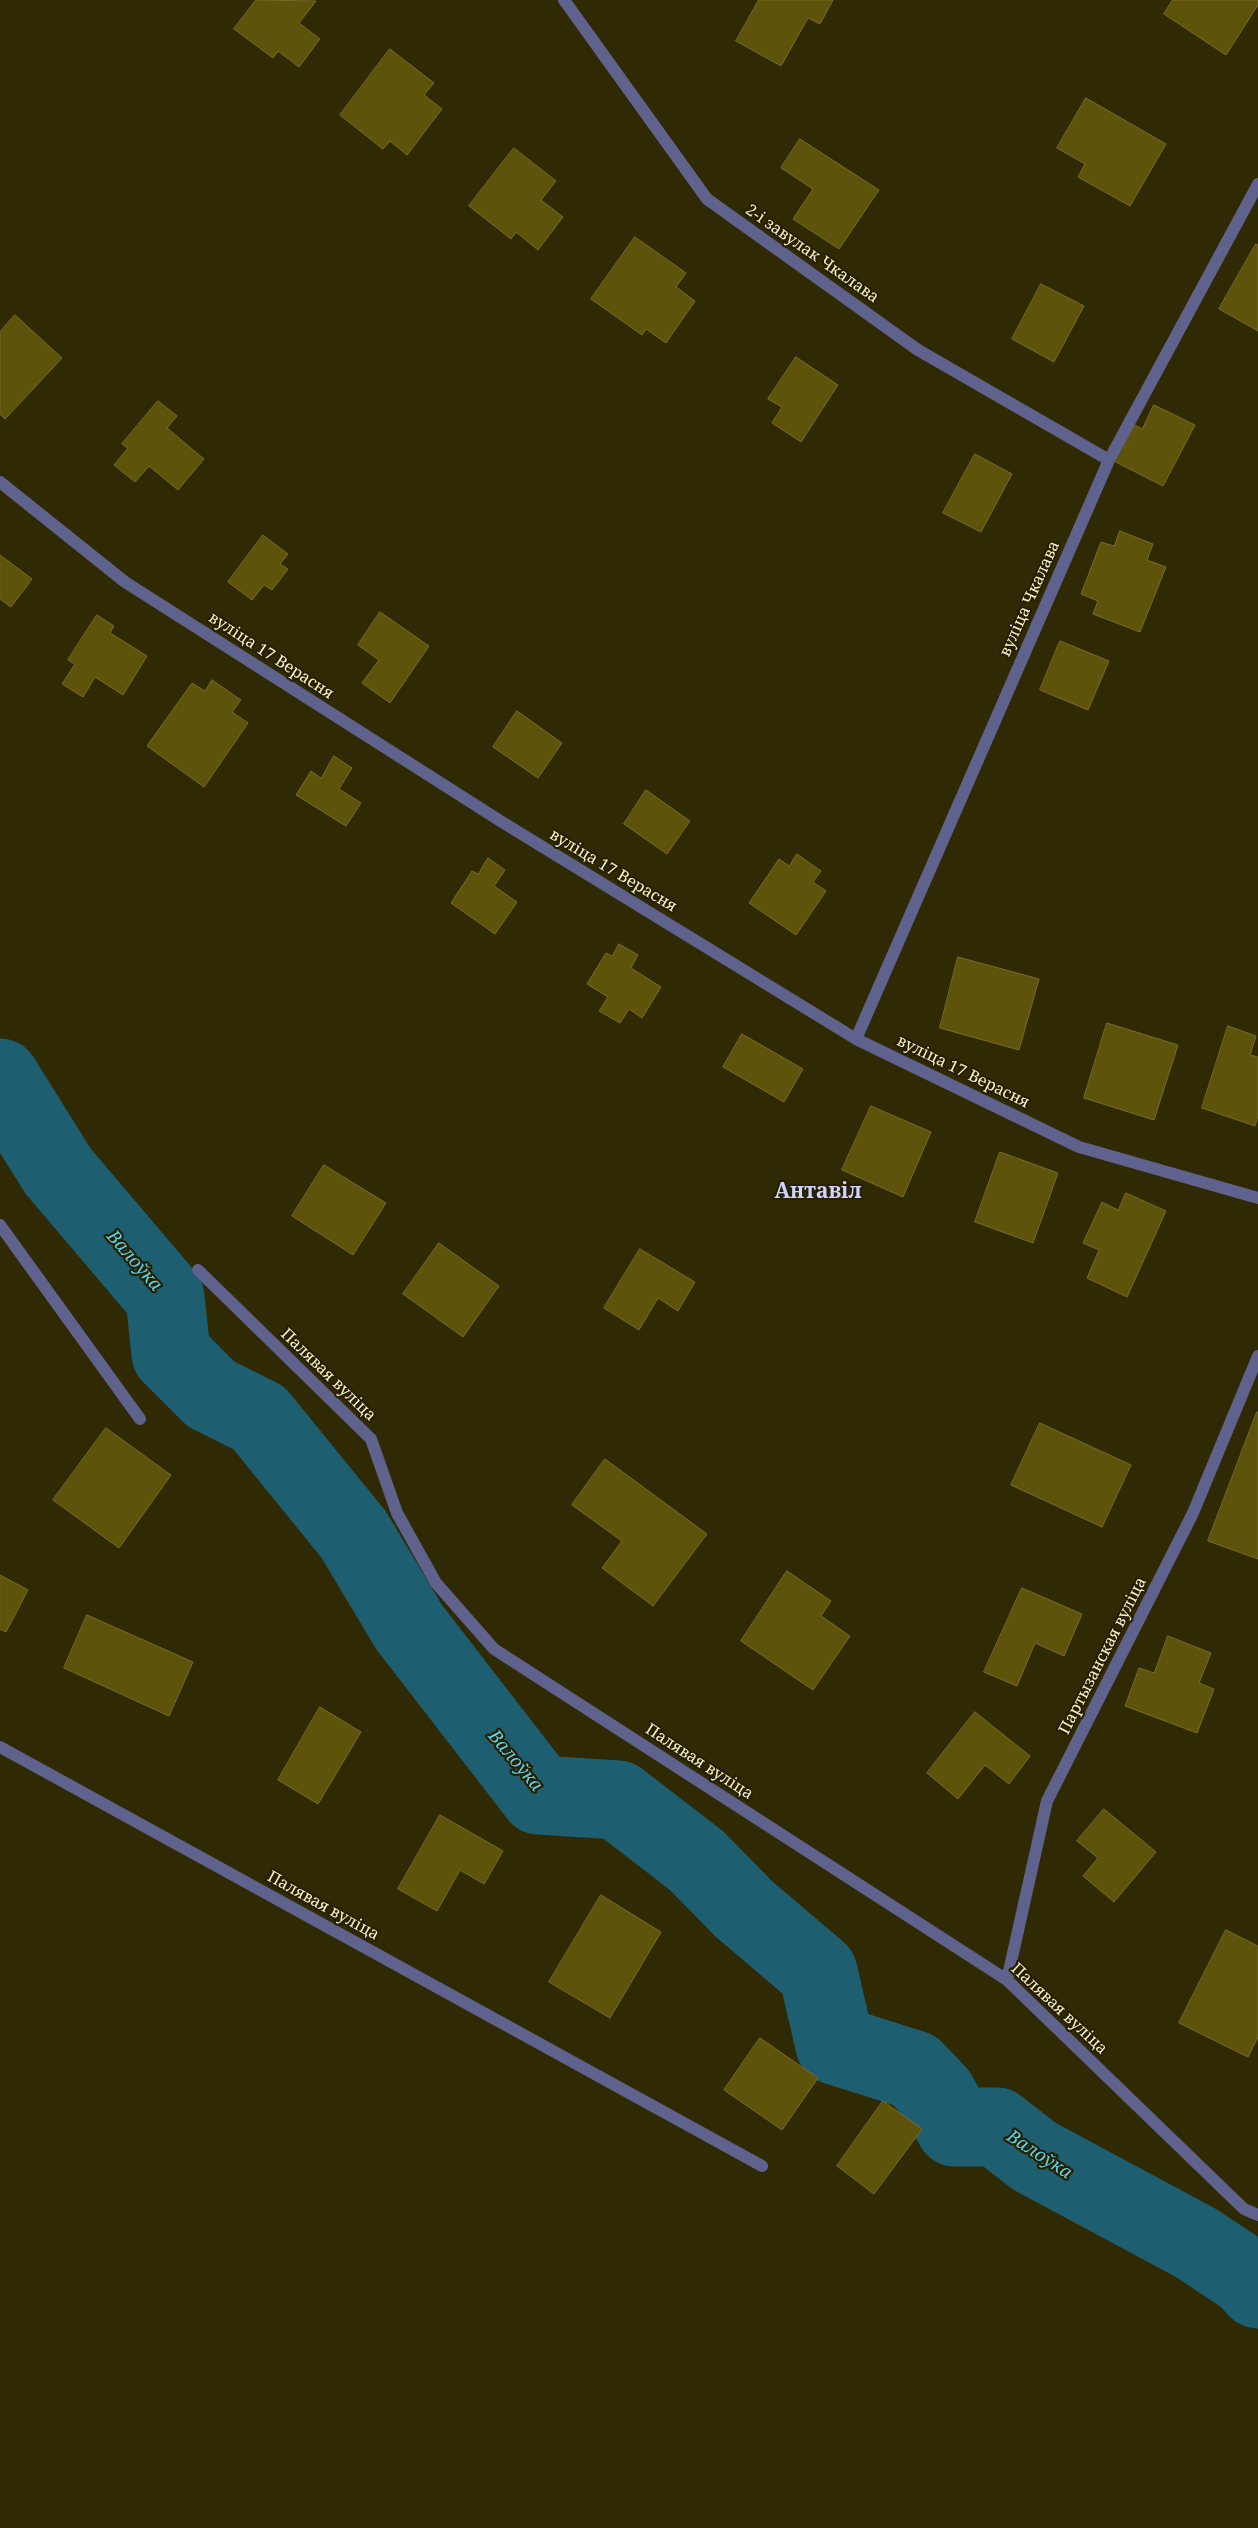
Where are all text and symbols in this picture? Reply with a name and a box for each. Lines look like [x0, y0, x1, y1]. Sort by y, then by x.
street label: 2-і завулак Чкалава [742, 201, 882, 307]
street label: вуліца Чкалава [996, 538, 1064, 660]
street label: вуліца 17 Верасня [205, 608, 337, 704]
street label: вуліца 17 Верасня [546, 825, 680, 917]
street label: вуліца 17 Верасня [894, 1032, 1032, 1112]
district label: Антавіл [774, 1179, 862, 1205]
water label: Валоўка [102, 1226, 166, 1296]
street label: Палявая вуліца [276, 1325, 380, 1425]
street label: Партызанская вуліца [1055, 1574, 1151, 1738]
street label: Палявая вуліца [641, 1720, 757, 1804]
water label: Валоўка [483, 1726, 547, 1796]
street label: Палявая вуліца [264, 1867, 382, 1945]
street label: Палявая вуліца [1007, 1959, 1111, 2059]
water label: Валоўка [1002, 2126, 1076, 2184]

